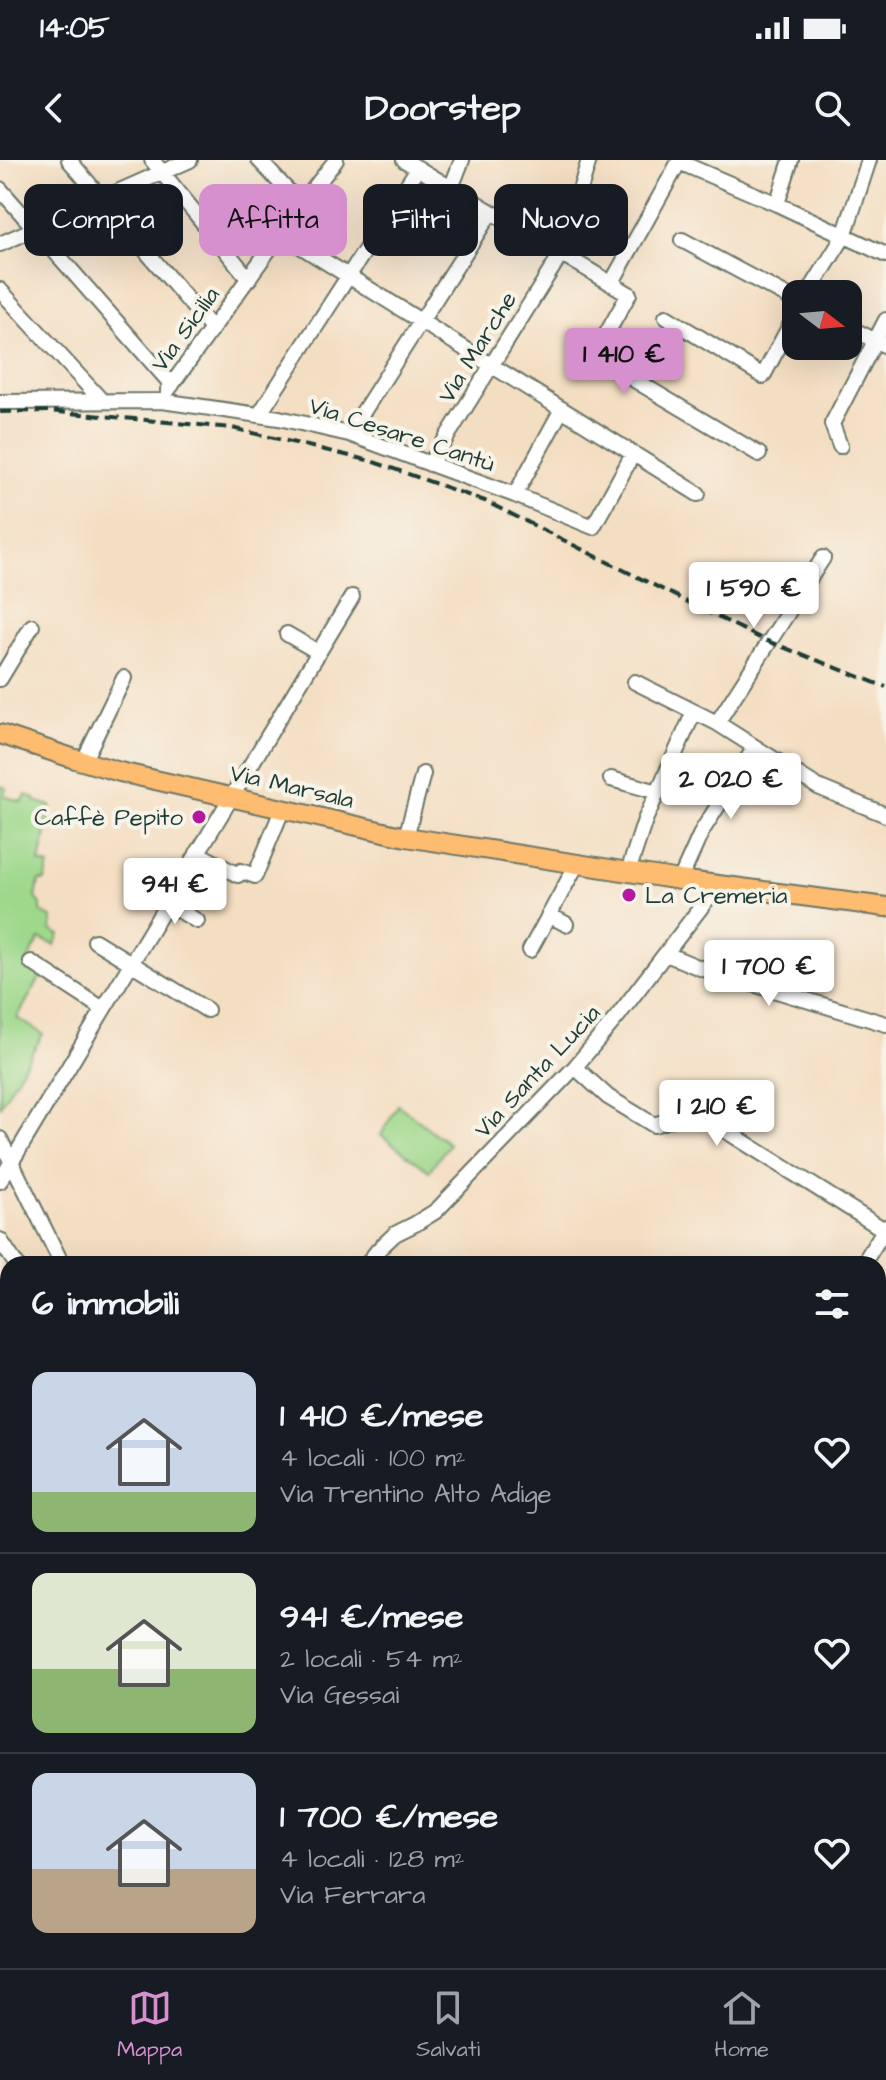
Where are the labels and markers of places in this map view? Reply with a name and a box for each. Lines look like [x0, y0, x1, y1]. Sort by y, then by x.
pin: 1 410 € [550, 328, 698, 396]
pin: 1 590 € [680, 562, 828, 630]
pin: 2 020 € [657, 753, 805, 821]
place label: Caffè Pepito [34, 801, 184, 835]
marker: Caffè Pepito [190, 808, 208, 826]
pin: 941 € [119, 858, 231, 926]
place label: La Cremeria [645, 879, 787, 913]
marker: La Cremeria [620, 886, 638, 904]
pin: 1 700 € [695, 940, 843, 1008]
pin: 1 210 € [643, 1080, 791, 1148]

